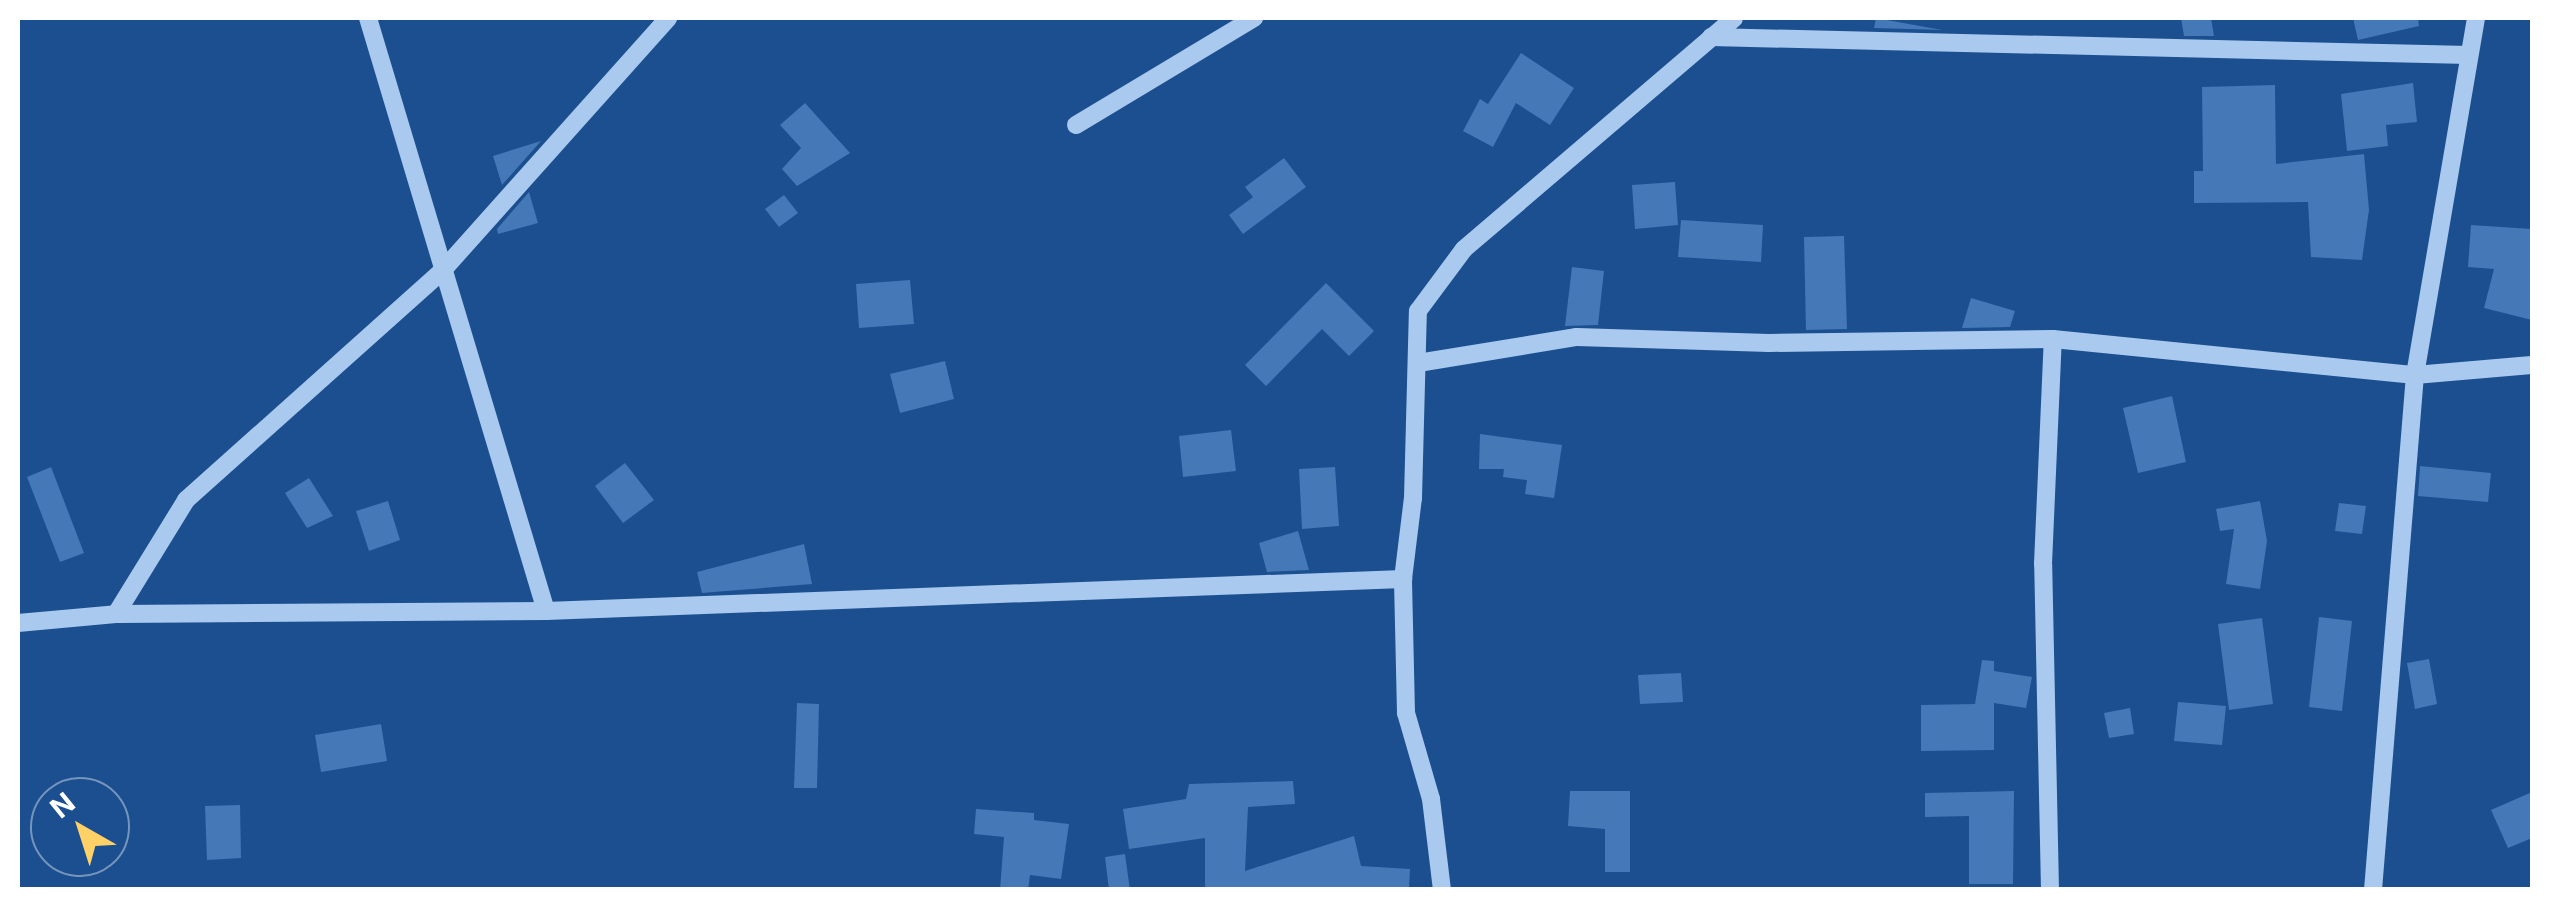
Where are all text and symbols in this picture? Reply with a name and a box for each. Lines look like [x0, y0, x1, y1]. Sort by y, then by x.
north arrow [30, 777, 130, 877]
text: N [43, 785, 81, 825]

